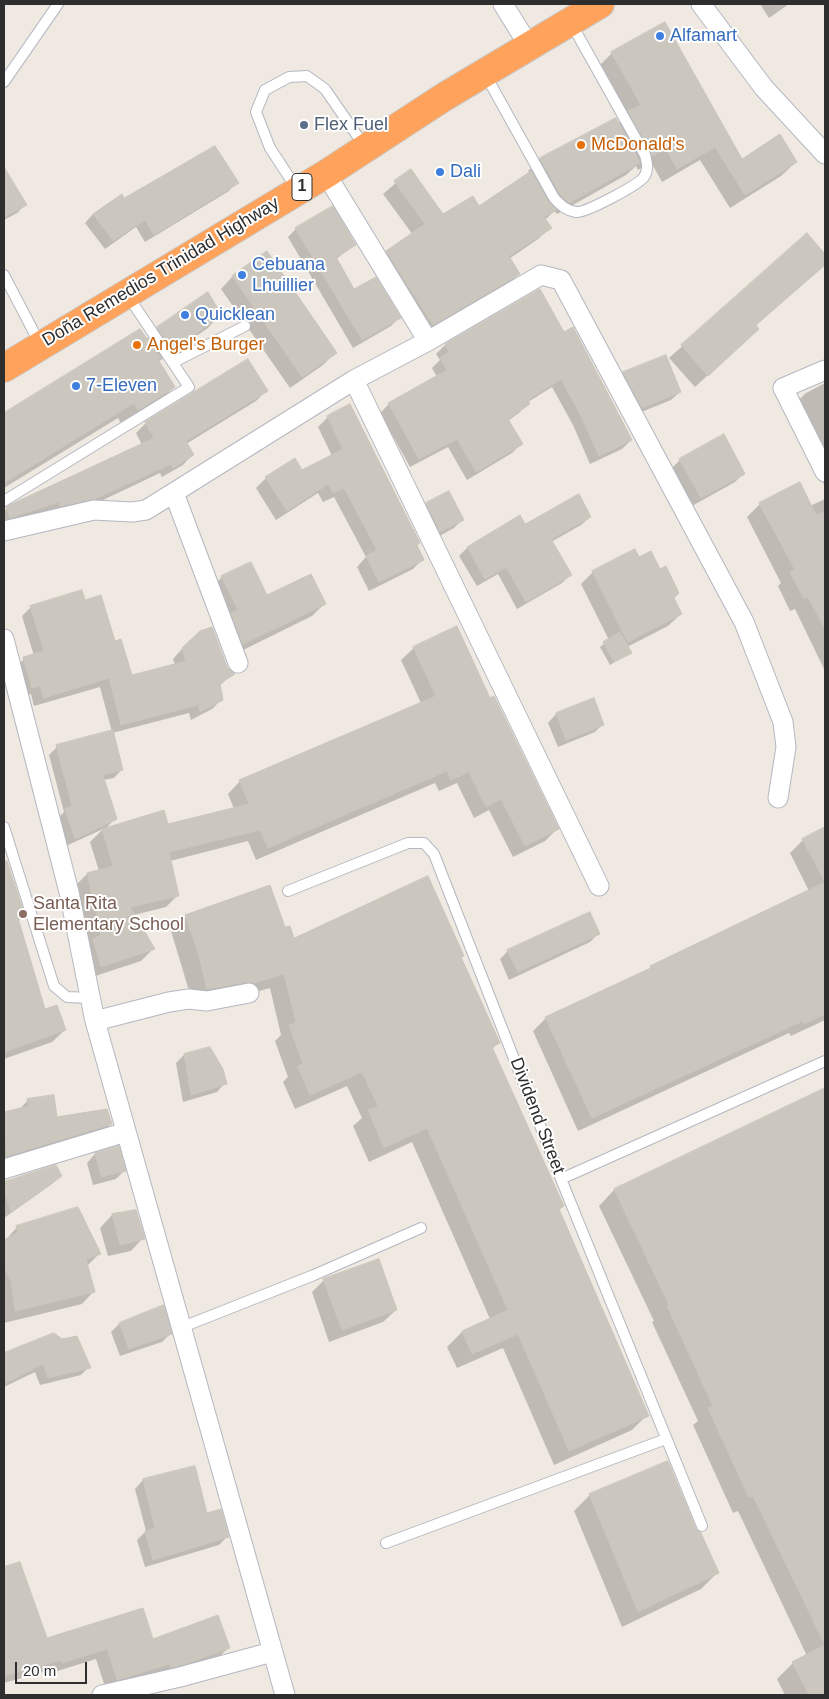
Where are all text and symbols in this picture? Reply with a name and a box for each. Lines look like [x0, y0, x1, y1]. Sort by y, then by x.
place label: Alfamart [670, 25, 737, 47]
marker: Alfamart [654, 30, 666, 42]
place label: Flex Fuel [314, 114, 388, 136]
marker: Flex Fuel [298, 119, 310, 131]
place label: McDonald's [591, 134, 684, 156]
marker: McDonald's [575, 139, 587, 151]
place label: Dali [450, 161, 481, 183]
marker: Dali [434, 166, 446, 178]
road number: 1 [292, 173, 312, 200]
street label: Doña Remedios Trinidad Highway [39, 193, 283, 351]
place label: Cebuana Lhuillier [252, 254, 325, 296]
marker: Cebuana Lhuillier [236, 269, 248, 281]
place label: Quicklean [195, 304, 275, 326]
marker: Quicklean [179, 309, 191, 321]
place label: Angel's Burger [147, 334, 265, 356]
marker: Angel's Burger [131, 339, 143, 351]
place label: 7-Eleven [86, 375, 157, 397]
marker: 7-Eleven [70, 380, 82, 392]
place label: Santa Rita Elementary School [33, 893, 184, 936]
marker: Santa Rita Elementary School [17, 908, 29, 920]
street label: Dividend Street [505, 1055, 569, 1177]
scale bar [18, 1652, 90, 1684]
text: 20 m [23, 1662, 56, 1679]

